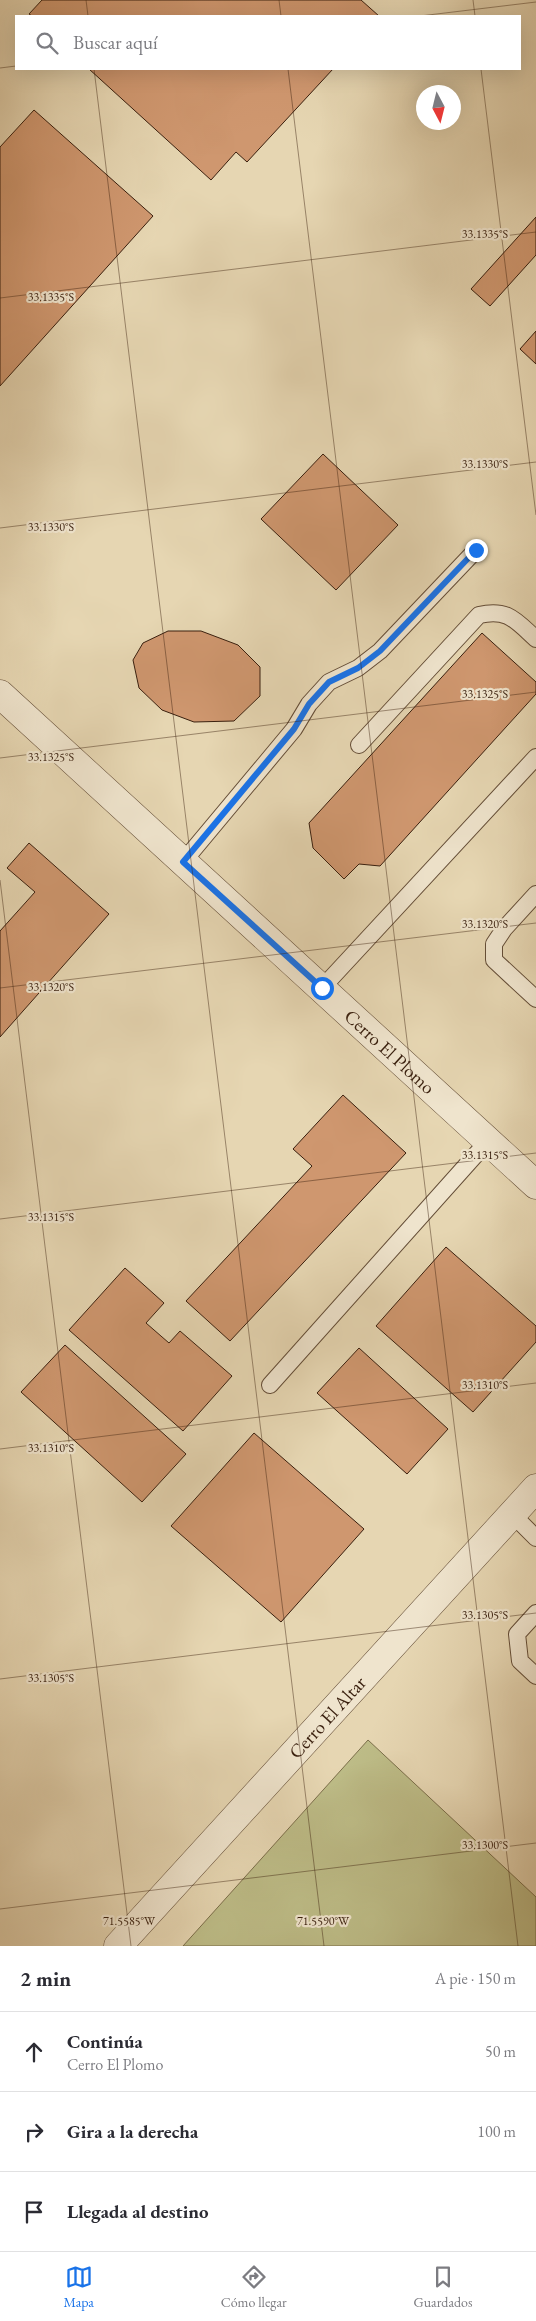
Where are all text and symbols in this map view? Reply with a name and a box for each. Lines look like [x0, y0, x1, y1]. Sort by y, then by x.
search box [15, 15, 521, 70]
icon: search [33, 29, 61, 57]
text: Buscar aquí [73, 30, 158, 55]
north arrow [416, 85, 461, 130]
text: 33.1335°S [462, 226, 509, 242]
text: 33.1335°S [28, 289, 75, 305]
text: 33.1330°S [462, 456, 509, 472]
text: 33.1330°S [28, 519, 75, 535]
route end [465, 539, 488, 562]
text: 33.1325°S [462, 686, 509, 702]
text: 33.1325°S [28, 749, 75, 765]
text: 33.1320°S [462, 916, 509, 932]
route start [311, 977, 334, 1000]
text: 33.1320°S [28, 979, 75, 995]
street label: Cerro El Plomo [339, 1003, 441, 1099]
text: 33.1315°S [462, 1147, 509, 1163]
text: 33.1315°S [28, 1209, 75, 1225]
text: 33.1310°S [462, 1377, 509, 1393]
text: 33.1310°S [28, 1440, 75, 1456]
text: 33.1305°S [462, 1607, 509, 1623]
text: 33.1305°S [28, 1670, 75, 1686]
street label: Cerro El Altar [283, 1670, 372, 1764]
text: 33.1300°S [462, 1837, 509, 1853]
text: 71.5585°W [103, 1913, 156, 1929]
text: 71.5590°W [297, 1913, 350, 1929]
text: 2 min [20, 1965, 71, 1992]
text: A pie · 150 m [435, 1968, 516, 1989]
text: Continúa [67, 2029, 143, 2054]
icon: ahead [20, 2038, 48, 2066]
text: 50 m [485, 2041, 516, 2062]
text: Cerro El Plomo [67, 2054, 163, 2075]
icon: right [20, 2118, 48, 2146]
text: Gira a la derecha [67, 2119, 198, 2144]
text: 100 m [477, 2121, 516, 2142]
icon: arrive [20, 2198, 48, 2226]
text: Llegada al destino [67, 2199, 209, 2224]
tab: Mapa [63, 2263, 94, 2311]
tab: Cómo llegar [221, 2263, 287, 2311]
tab: Guardados [414, 2263, 473, 2311]

